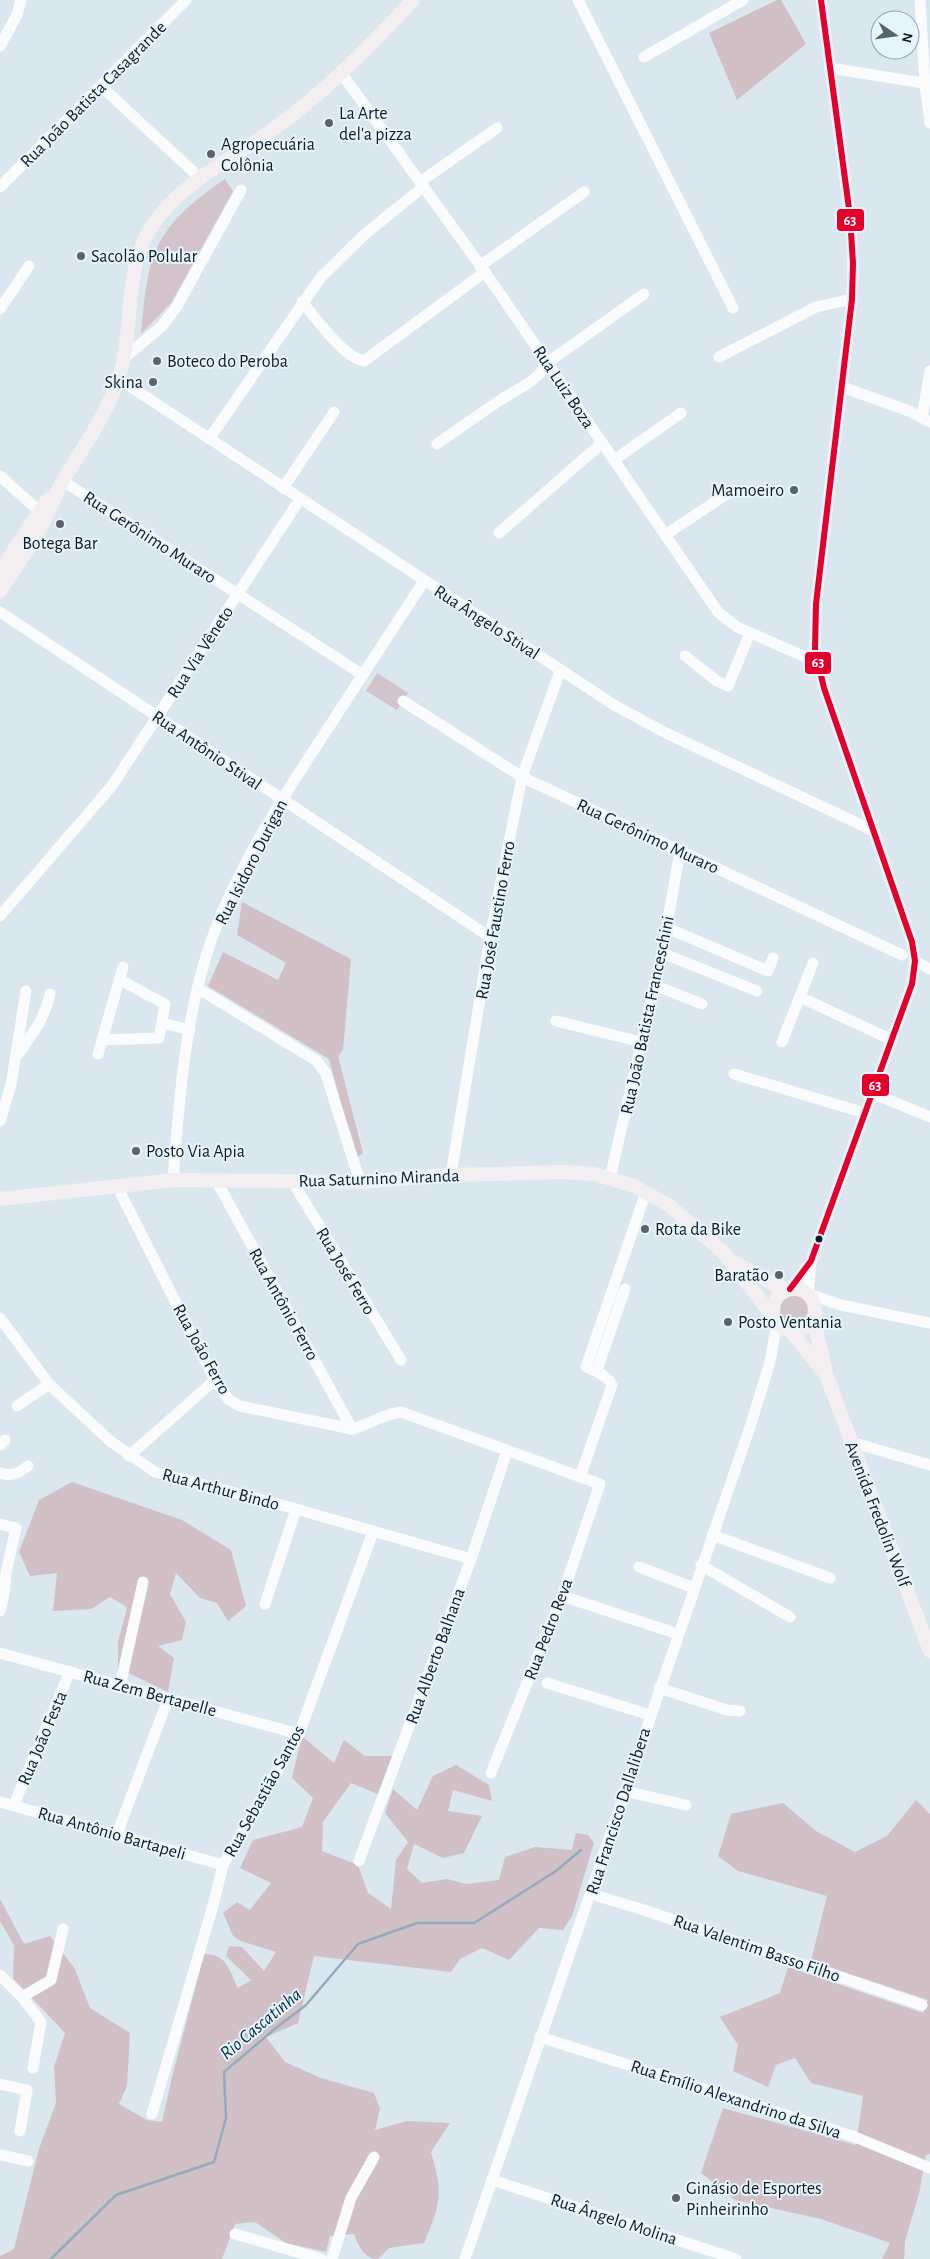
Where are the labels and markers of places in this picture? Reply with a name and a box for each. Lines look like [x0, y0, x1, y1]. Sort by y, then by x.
place label: La Arte del'a pizza [339, 105, 412, 144]
marker: La Arte del'a pizza [323, 117, 335, 129]
place label: Agropecuária Colônia [221, 136, 315, 175]
marker: Agropecuária Colônia [205, 148, 217, 160]
place label: Sacolão Polular [91, 248, 197, 266]
marker: Sacolão Polular [75, 250, 87, 262]
place label: Boteco do Peroba [167, 353, 288, 371]
marker: Boteco do Peroba [151, 355, 163, 367]
place label: Skina [105, 374, 143, 392]
marker: Skina [147, 376, 159, 388]
place label: Mamoeiro [711, 482, 784, 500]
marker: Mamoeiro [788, 484, 800, 496]
marker: Botega Bar [54, 518, 66, 530]
place label: Botega Bar [22, 535, 98, 553]
place label: Posto Via Apia [146, 1143, 245, 1161]
marker: Posto Via Apia [130, 1145, 142, 1157]
place label: Rota da Bike [655, 1221, 741, 1239]
marker: Rota da Bike [639, 1223, 651, 1235]
unlabelled marker [814, 1234, 824, 1244]
place label: Baratão [714, 1267, 769, 1285]
marker: Baratão [773, 1269, 785, 1281]
place label: Posto Ventania [738, 1314, 842, 1332]
marker: Posto Ventania [722, 1316, 734, 1328]
place label: Ginásio de Esportes Pinheirinho [686, 2180, 822, 2219]
marker: Ginásio de Esportes Pinheirinho [670, 2192, 682, 2204]

